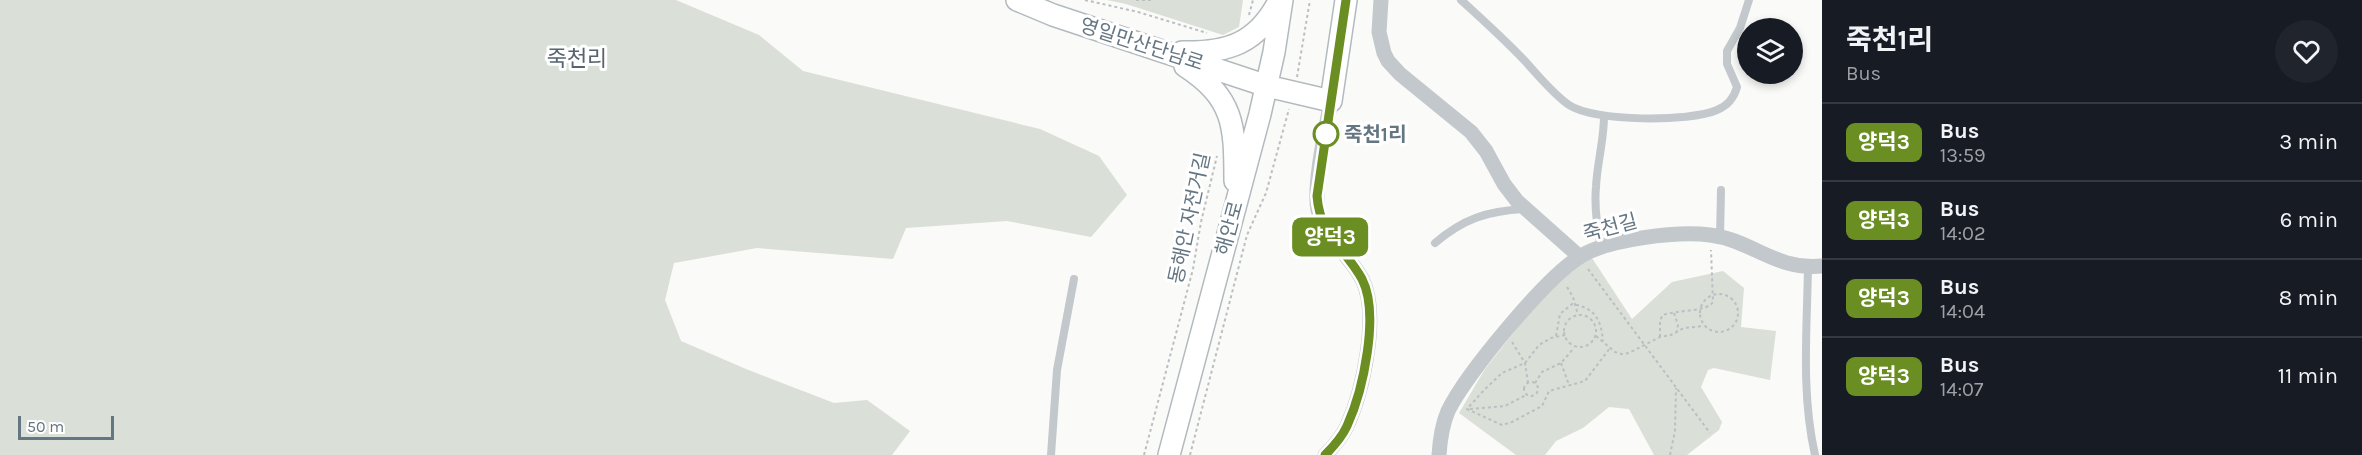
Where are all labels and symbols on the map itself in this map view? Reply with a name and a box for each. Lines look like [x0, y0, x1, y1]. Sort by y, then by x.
street label: 영일만산단남로 [1077, 14, 1207, 75]
district label: 죽천리 [547, 46, 607, 72]
marker: 죽천1리 [1313, 121, 1339, 147]
place label: 죽천1리 [1344, 123, 1406, 146]
street label: 동해안 자전거길 [1164, 150, 1215, 286]
street label: 해안로 [1211, 198, 1248, 258]
street label: 죽천길 [1580, 209, 1640, 246]
line badge: 양덕3 [1296, 218, 1364, 256]
scale bar [18, 413, 114, 440]

